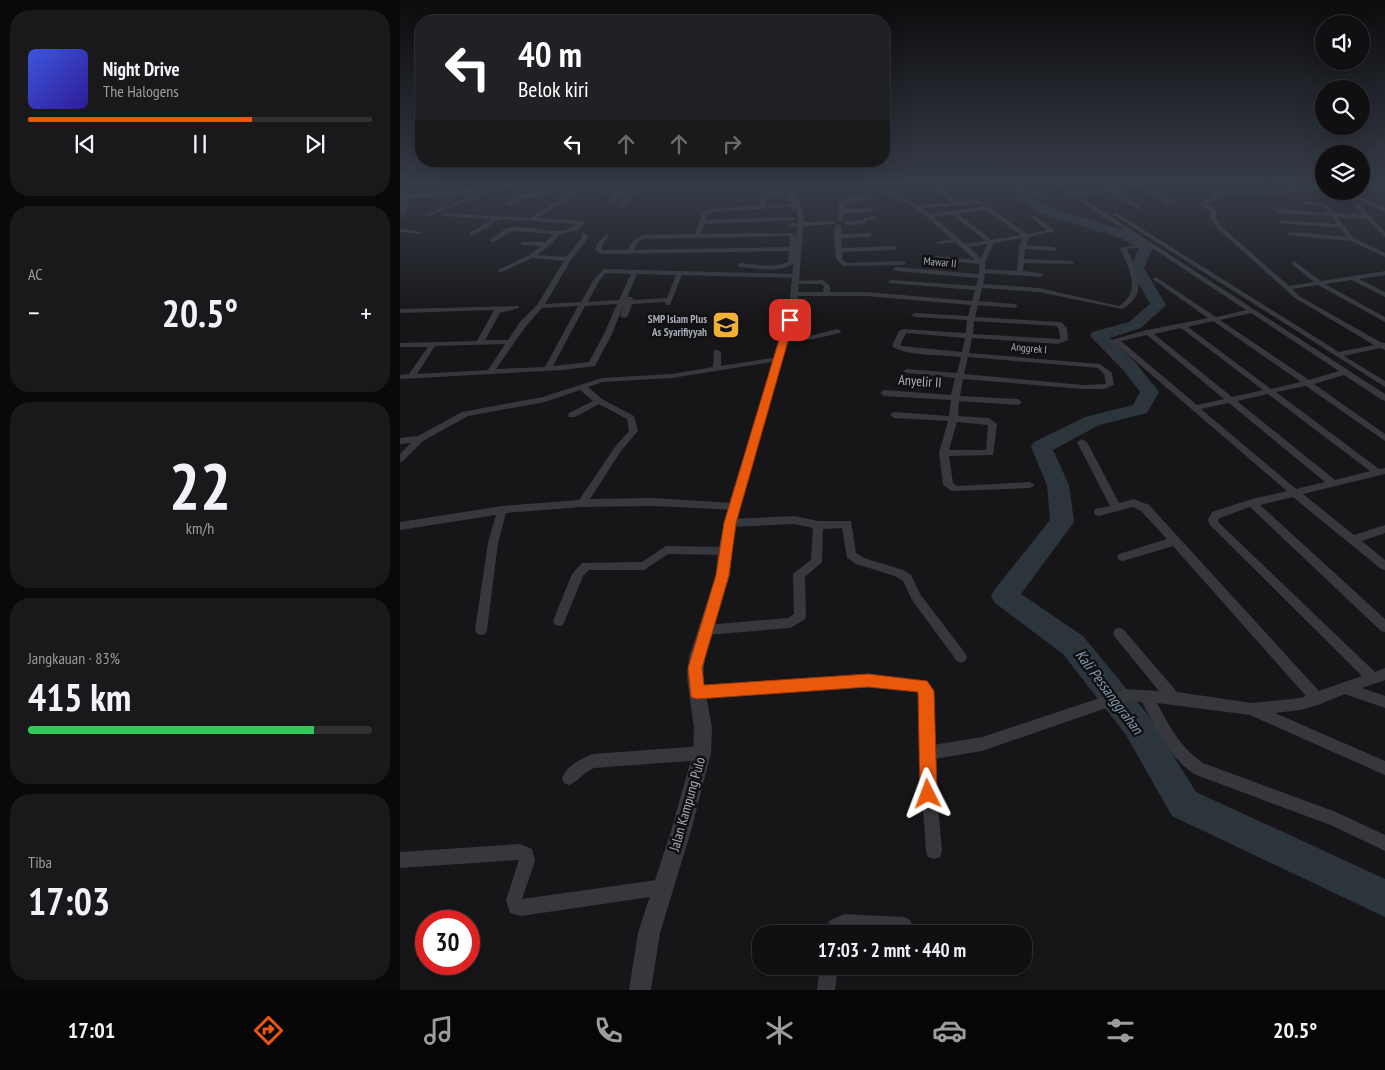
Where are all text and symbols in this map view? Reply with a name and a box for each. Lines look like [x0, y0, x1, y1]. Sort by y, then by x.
map controls [1315, 15, 1370, 200]
button: sound [1315, 15, 1370, 70]
text: 40 m [518, 31, 582, 77]
icon: left [435, 35, 500, 100]
text: Night Drive [103, 57, 180, 81]
text: Belok kiri [518, 75, 589, 103]
button: search [1315, 80, 1370, 135]
text: The Halogens [103, 81, 179, 101]
icon: previous [71, 130, 99, 158]
icon: pause [186, 130, 214, 158]
icon: next [301, 130, 329, 158]
icon: left [559, 130, 587, 158]
icon: ahead [612, 130, 640, 158]
icon: ahead [665, 130, 693, 158]
icon: right [718, 130, 746, 158]
button: layers [1315, 145, 1370, 200]
street label: Mawar II [923, 254, 957, 270]
text: AC [28, 264, 43, 284]
text: 20.5° [162, 288, 238, 337]
text: − [28, 294, 40, 331]
text: + [360, 294, 372, 331]
pin [769, 299, 811, 341]
icon: arrive [776, 306, 804, 334]
school or university icon: SMP Islam Plus As Syarifiyyah [711, 310, 741, 340]
place label: SMP Islam Plus As Syarifiyyah [648, 312, 707, 339]
street label: Anggrek I [1010, 339, 1048, 357]
street label: Anyelir II [898, 371, 942, 391]
text: 22 [169, 443, 231, 527]
text: km/h [186, 518, 214, 538]
water label: Kali Pessanggrahan [1072, 646, 1148, 739]
text: Jangkauan · 83% [28, 648, 120, 668]
text: 415 km [28, 672, 131, 721]
street label: Jalan Kampung Pulo [665, 755, 709, 854]
position arrow [901, 767, 953, 819]
text: Tiba [28, 852, 52, 872]
text: 17:03 [28, 876, 110, 925]
speed limit sign: 30 [415, 910, 480, 975]
text: 17:03 · 2 mnt · 440 m [818, 938, 966, 962]
icon: directions [251, 1013, 286, 1048]
icon: music [421, 1013, 456, 1048]
icon: phone [591, 1013, 626, 1048]
icon: climate [762, 1013, 797, 1048]
icon: car [932, 1013, 967, 1048]
icon: filters [1103, 1013, 1138, 1048]
text: 17:01 [68, 1016, 115, 1044]
text: 20.5° [1273, 1016, 1317, 1044]

